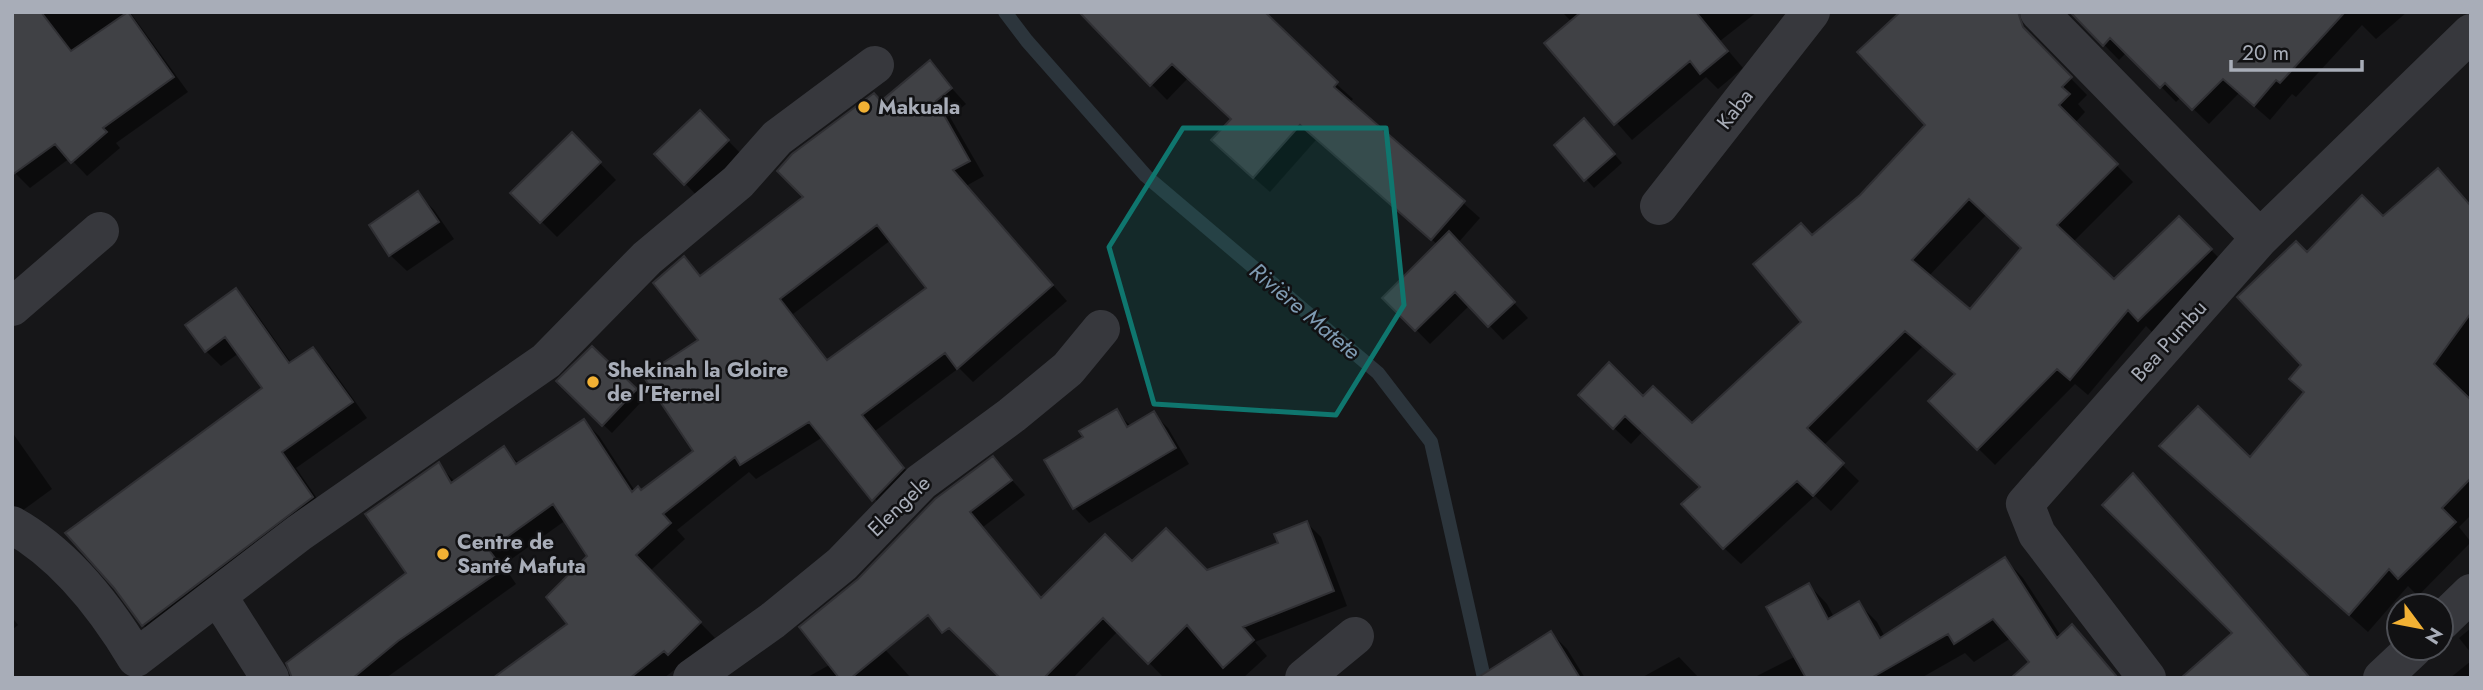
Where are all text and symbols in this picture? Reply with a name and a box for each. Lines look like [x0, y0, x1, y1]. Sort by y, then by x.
scale bar [2231, 28, 2362, 72]
text: 20 m [2242, 38, 2289, 68]
street label: Kaba [1710, 82, 1760, 136]
place label: Makuala [878, 92, 960, 122]
marker: Makuala [856, 99, 872, 115]
water label: Rivière Matete [1242, 254, 1368, 368]
street label: Bea Pumbu [2124, 294, 2214, 388]
place label: Shekinah la Gloire de l'Eternel [607, 355, 788, 409]
marker: Shekinah la Gloire de l'Eternel [585, 374, 601, 390]
street label: Elengele [861, 468, 937, 543]
place label: Centre de Santé Mafuta [457, 527, 586, 581]
marker: Centre de Santé Mafuta [435, 546, 451, 562]
north arrow [2385, 592, 2455, 662]
text: N [2419, 622, 2449, 649]

